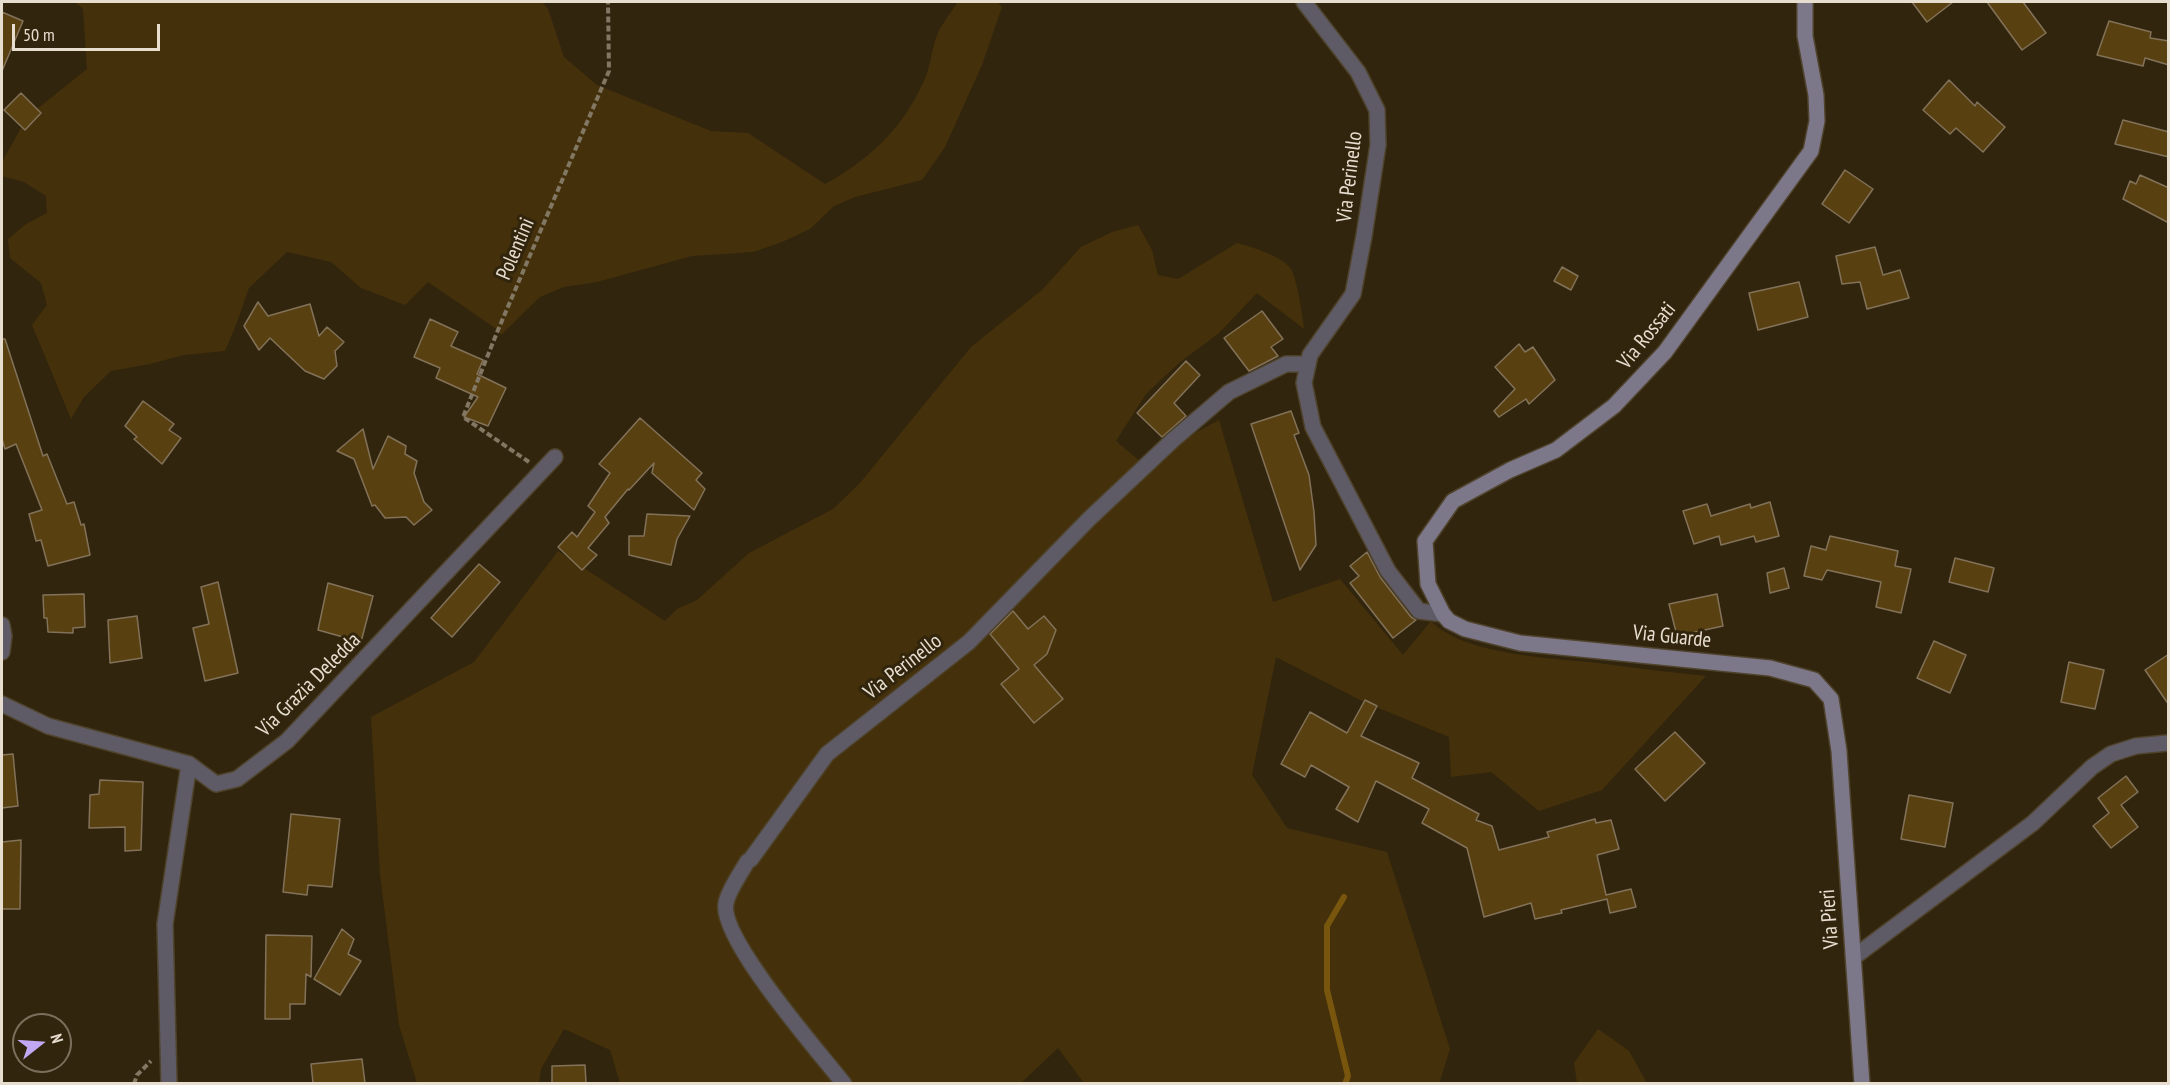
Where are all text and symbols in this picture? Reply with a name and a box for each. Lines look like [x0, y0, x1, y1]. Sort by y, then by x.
scale bar [15, 12, 164, 50]
text: 50 m [23, 23, 55, 46]
street label: Via Perinello [1332, 130, 1368, 224]
street label: Polentini [492, 214, 540, 284]
street label: Via Rossati [1613, 298, 1681, 374]
street label: Via Guarde [1632, 620, 1712, 654]
street label: Via Grazia Deledda [252, 628, 366, 742]
street label: Via Perinello [859, 629, 947, 705]
street label: Via Pieri [1815, 888, 1845, 950]
north arrow [12, 1013, 72, 1073]
text: N [46, 1031, 68, 1045]

